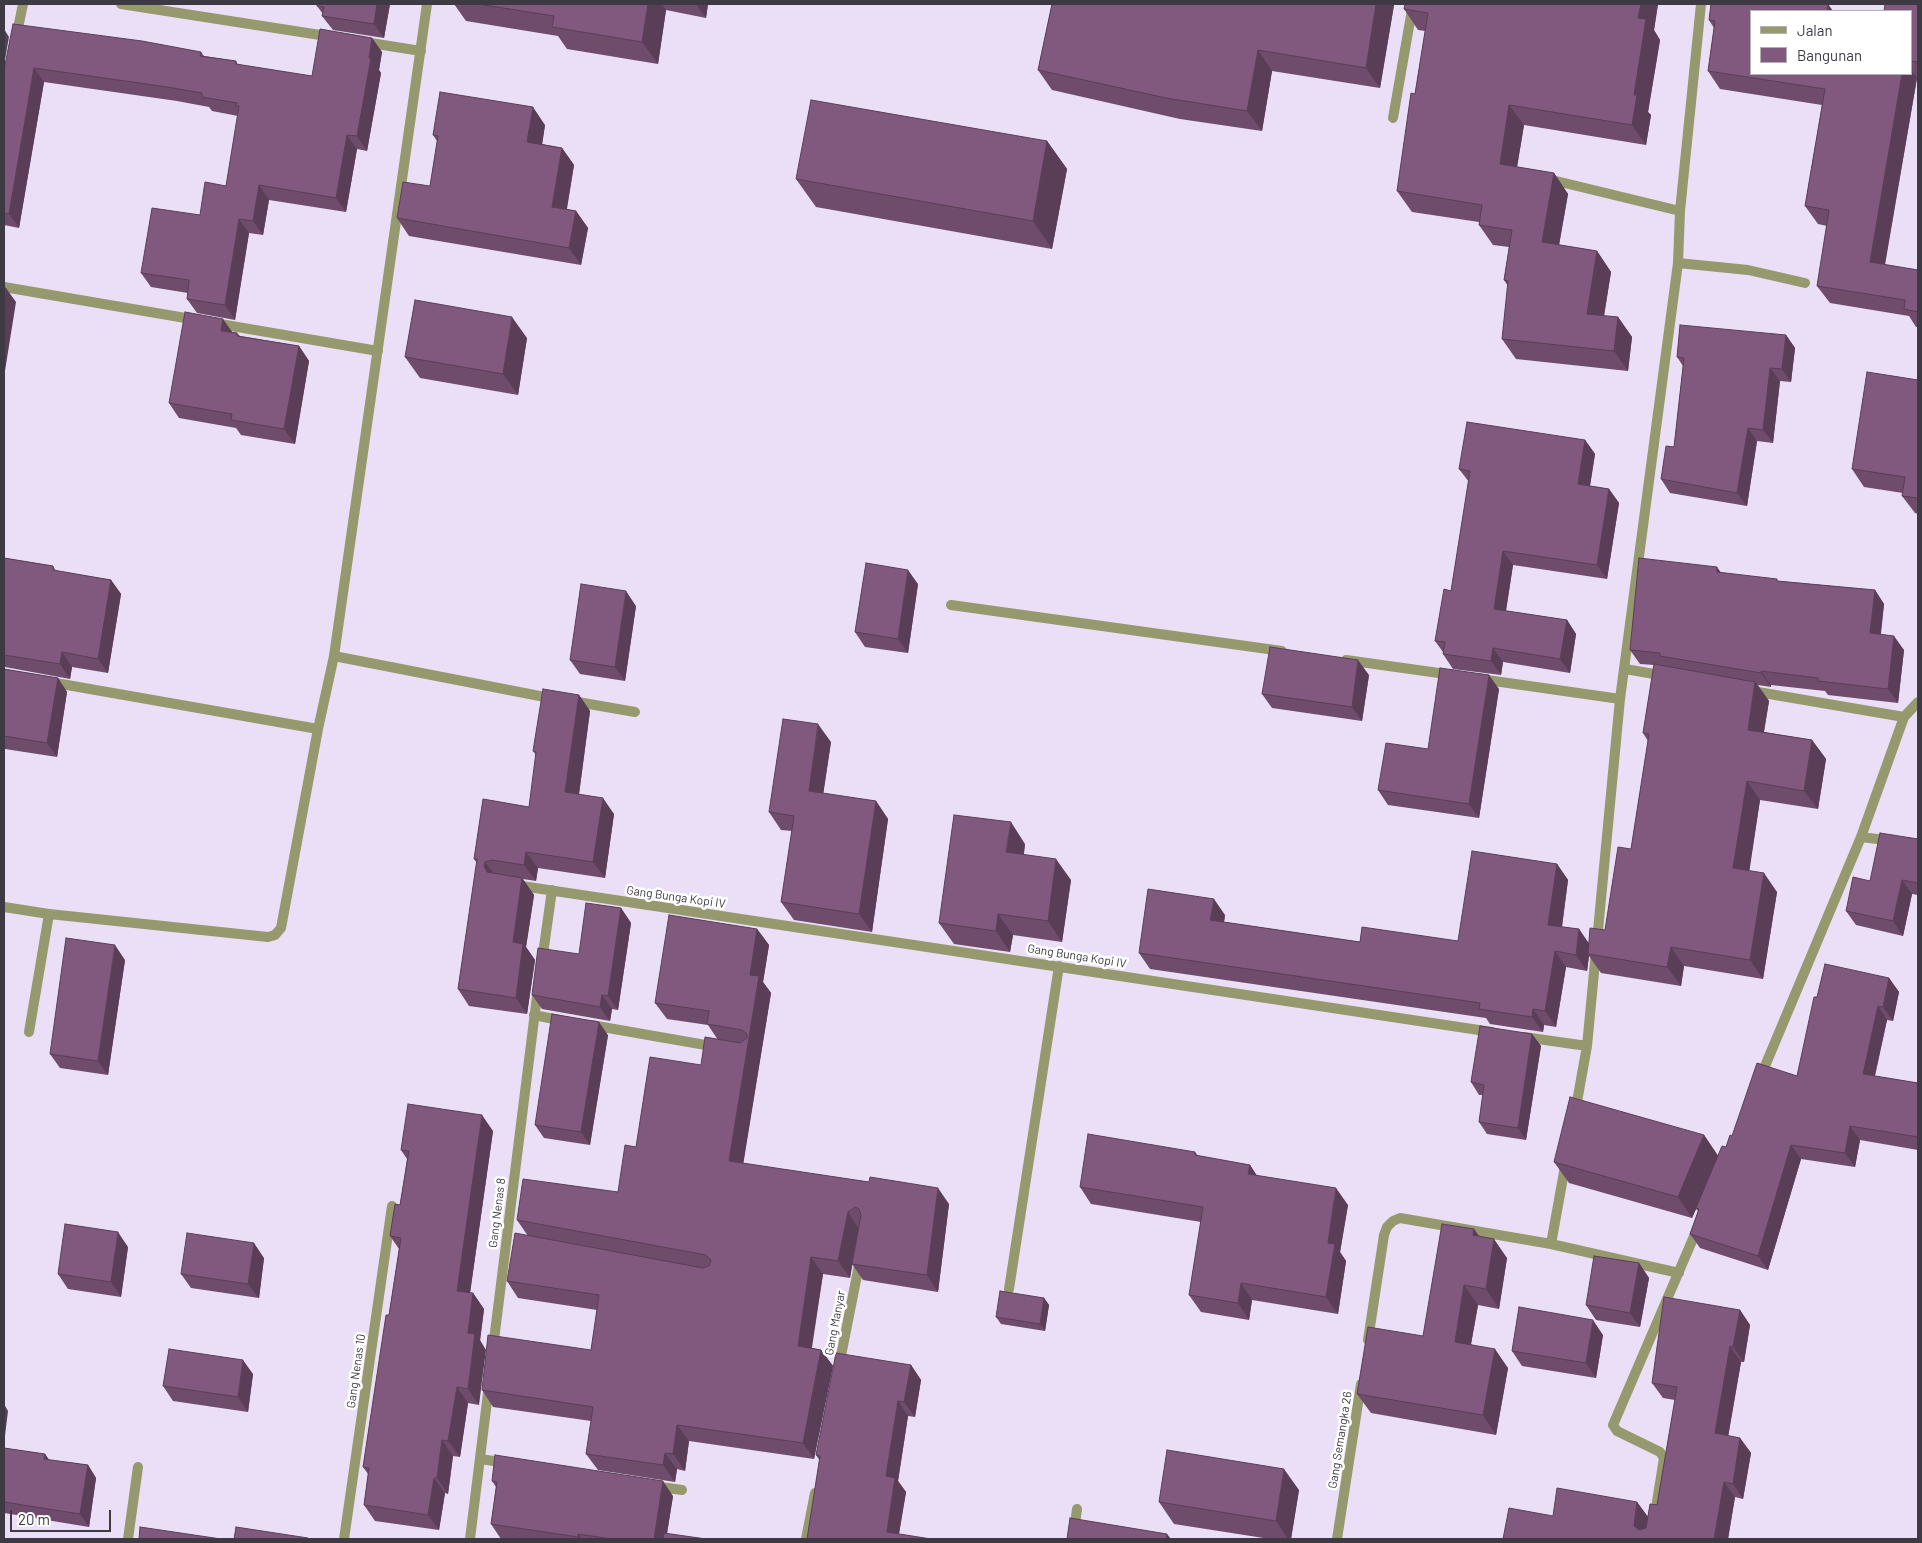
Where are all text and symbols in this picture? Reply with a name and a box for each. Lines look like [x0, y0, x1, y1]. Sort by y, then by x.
legend [1750, 10, 1912, 75]
text: Jalan [1797, 21, 1833, 39]
text: Bangunan [1797, 46, 1862, 64]
street label: Gang Bunga Kopi IV [626, 883, 726, 911]
street label: Gang Bunga Kopi IV [1027, 941, 1127, 971]
street label: Gang Nenas 8 [486, 1177, 508, 1249]
street label: Gang Manyar [822, 1289, 848, 1357]
street label: Gang Nenas 10 [344, 1333, 368, 1409]
street label: Gang Semangka 26 [1325, 1390, 1355, 1490]
scale bar [12, 1500, 114, 1532]
text: 20 m [18, 1510, 50, 1528]

